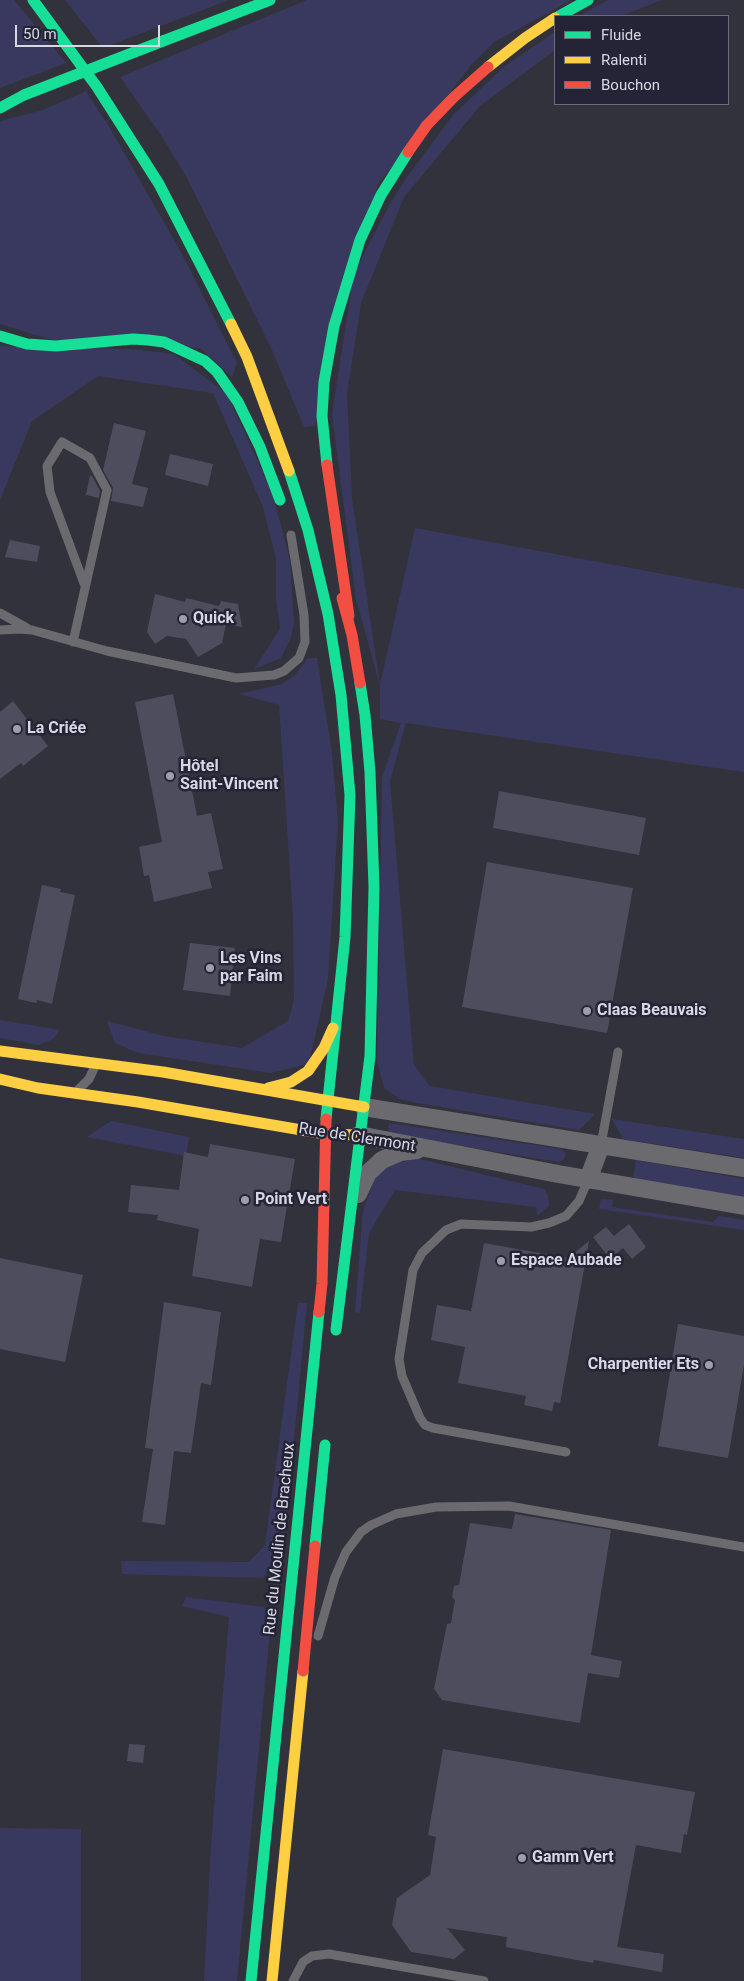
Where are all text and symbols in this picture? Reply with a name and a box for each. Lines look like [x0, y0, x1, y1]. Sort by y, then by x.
scale bar [18, 15, 162, 47]
legend [554, 15, 729, 105]
text: 50 m [23, 25, 57, 43]
text: Fluide [601, 26, 641, 44]
text: Ralenti [601, 51, 647, 69]
text: Bouchon [601, 76, 660, 94]
place label: Quick [193, 609, 234, 629]
marker: Quick [177, 613, 189, 625]
place label: La Criée [27, 719, 86, 739]
marker: La Criée [11, 723, 23, 735]
place label: Hôtel Saint-Vincent [180, 757, 278, 795]
marker: Hôtel Saint-Vincent [164, 770, 176, 782]
place label: Les Vins par Faim [220, 949, 283, 987]
marker: Les Vins par Faim [204, 962, 216, 974]
place label: Claas Beauvais [597, 1001, 706, 1021]
marker: Claas Beauvais [581, 1005, 593, 1017]
street label: Rue de Clermont [297, 1119, 417, 1157]
place label: Point Vert [255, 1190, 327, 1210]
marker: Point Vert [239, 1194, 251, 1206]
place label: Espace Aubade [511, 1251, 622, 1271]
marker: Espace Aubade [495, 1255, 507, 1267]
place label: Charpentier Ets [588, 1355, 699, 1375]
marker: Charpentier Ets [703, 1359, 715, 1371]
street label: Rue du Moulin de Bracheux [260, 1442, 300, 1636]
place label: Gamm Vert [532, 1848, 614, 1868]
marker: Gamm Vert [516, 1852, 528, 1864]

